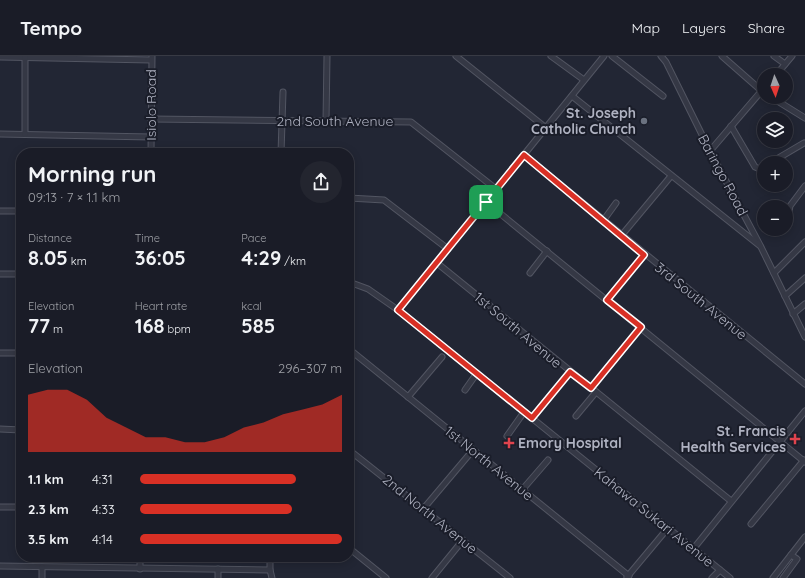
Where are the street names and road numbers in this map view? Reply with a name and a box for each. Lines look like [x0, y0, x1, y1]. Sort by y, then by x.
street label: Isiolo Road [142, 69, 160, 141]
street label: 2nd South Avenue [277, 112, 394, 130]
street label: Baringo Road [694, 131, 752, 219]
street label: 3rd South Avenue [651, 258, 751, 344]
street label: 1st South Avenue [470, 288, 566, 372]
street label: 1st North Avenue [441, 422, 537, 504]
street label: Kahawa Sukari Avenue [590, 463, 718, 571]
street label: 2nd North Avenue [379, 470, 481, 558]

